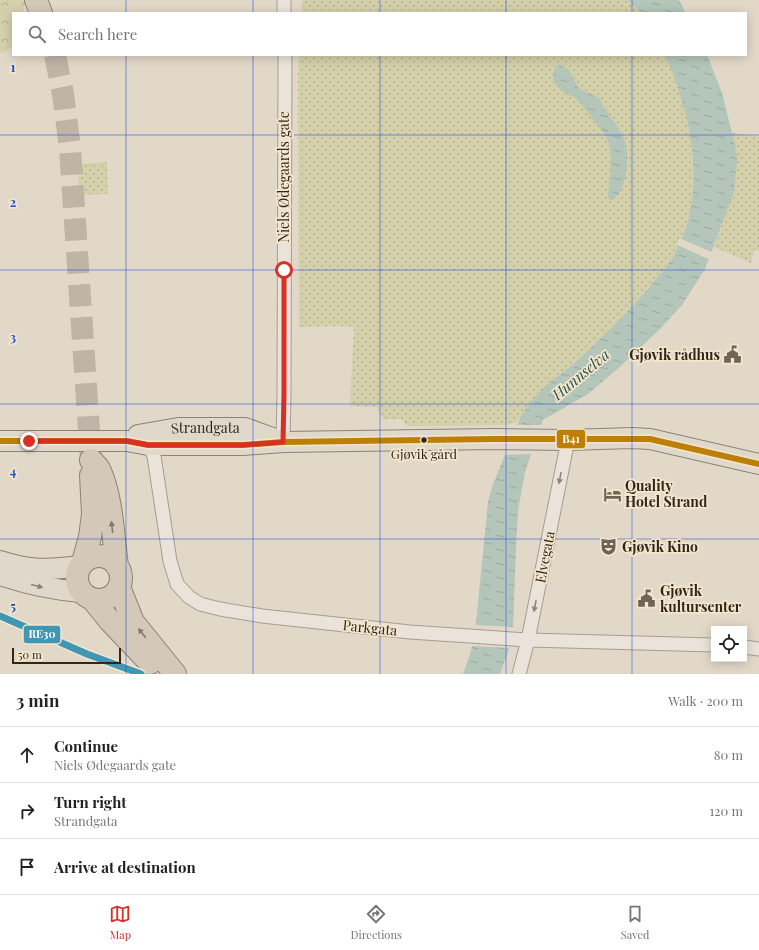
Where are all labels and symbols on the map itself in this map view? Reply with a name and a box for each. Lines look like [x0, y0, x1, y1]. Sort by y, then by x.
text: 1 [11, 58, 16, 75]
street label: Niels Ødegaards gate [274, 111, 293, 243]
text: 2 [10, 193, 17, 210]
route start [275, 261, 293, 279]
text: 3 [10, 328, 16, 345]
water label: Hunnselva [547, 344, 613, 405]
place label: Gjøvik rådhus [629, 345, 720, 364]
public building icon: Gjøvik rådhus [723, 345, 743, 365]
street label: Strandgata [170, 418, 240, 438]
line badge: B41 [556, 429, 586, 449]
text: B41 [562, 431, 580, 446]
route end [20, 432, 38, 450]
marker: Gjøvik gård [419, 435, 429, 445]
place label: Gjøvik gård [391, 445, 458, 462]
text: 4 [10, 462, 17, 479]
one-way arrow [557, 472, 563, 484]
place label: Quality Hotel Strand [625, 476, 708, 511]
hotel icon: Quality Hotel Strand [602, 484, 622, 504]
one-way arrow [109, 521, 115, 533]
street label: Elvegata [530, 529, 559, 584]
theatre icon: Gjøvik Kino [599, 537, 619, 557]
place label: Gjøvik Kino [622, 537, 698, 556]
place label: Gjøvik kultursenter [660, 581, 742, 616]
one-way arrow [32, 583, 44, 589]
public building icon: Gjøvik kultursenter [637, 589, 657, 609]
text: 5 [10, 597, 16, 614]
one-way arrow [531, 600, 537, 612]
street label: Parkgata [342, 615, 398, 640]
line badge: RE30 [23, 625, 61, 644]
text: RE30 [28, 626, 56, 641]
one-way arrow [137, 627, 146, 638]
scale bar [12, 646, 121, 665]

